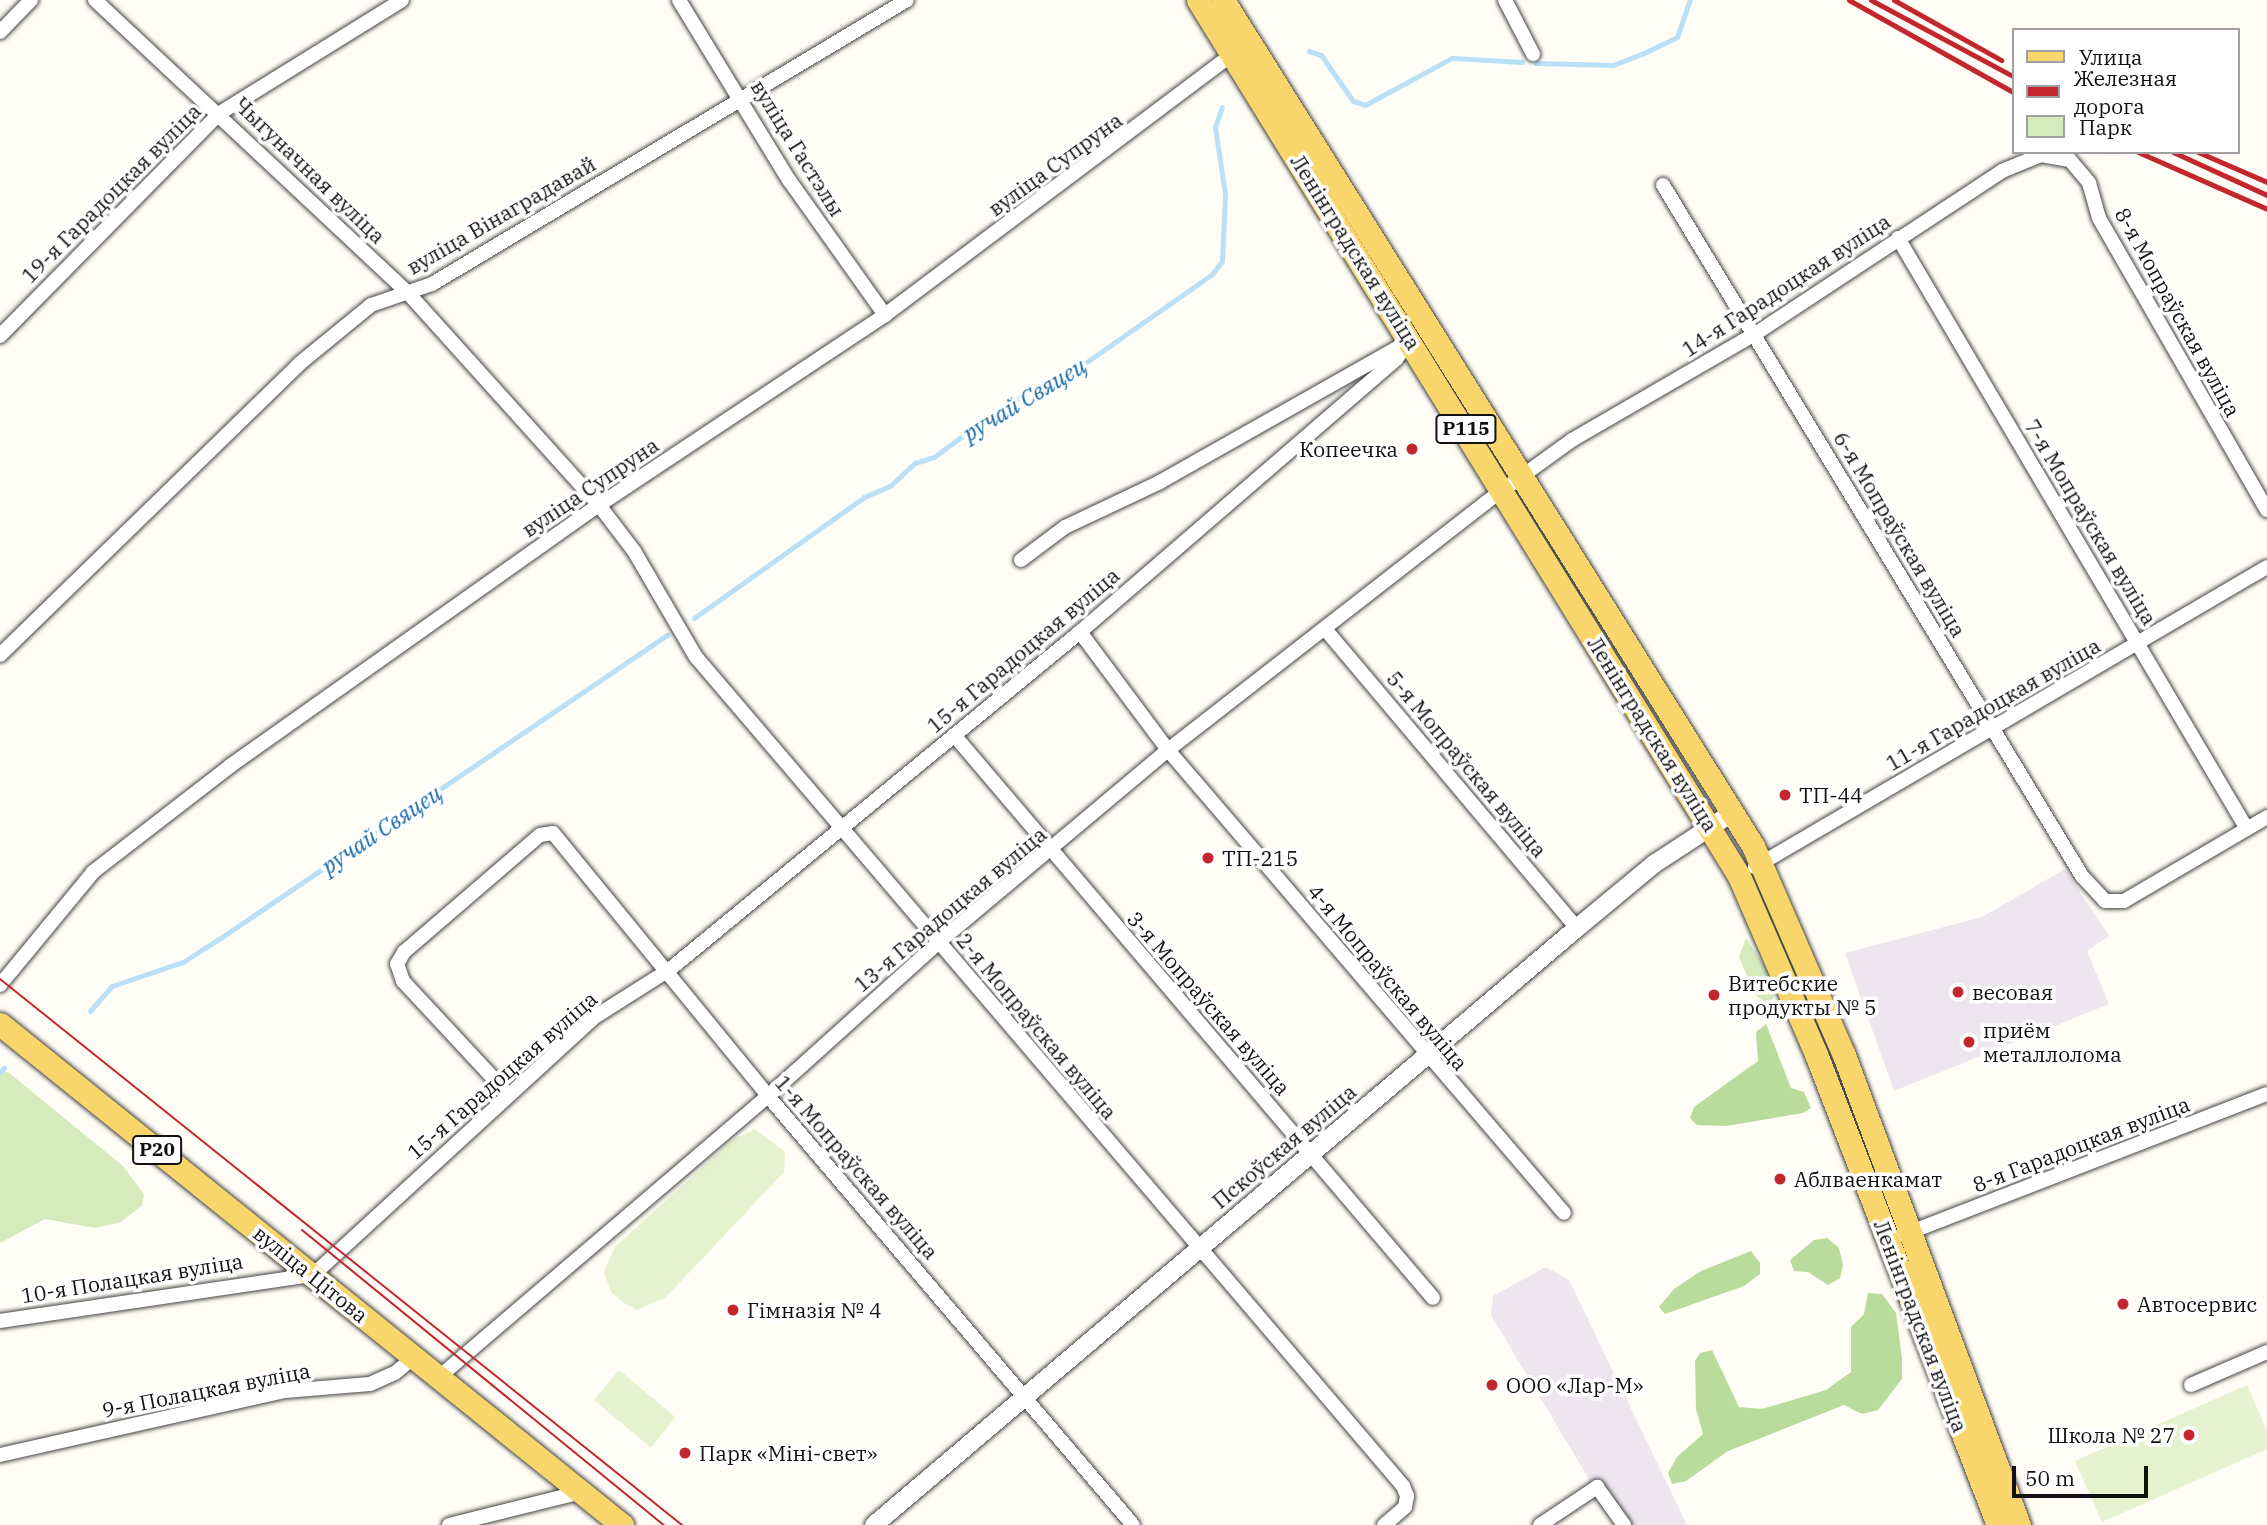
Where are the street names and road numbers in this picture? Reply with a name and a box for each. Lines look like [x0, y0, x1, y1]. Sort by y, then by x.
street label: вуліца Гастэлы [746, 75, 850, 221]
street label: Чыгуначная вуліца [229, 91, 391, 249]
street label: 19-я Гарадоцкая вуліца [16, 98, 206, 288]
street label: вуліца Супруна [983, 107, 1127, 221]
street label: Ленінградская вуліца [1286, 150, 1426, 354]
street label: вуліца Вінаградавай [402, 151, 600, 279]
street label: 8-я Мопраўская вуліца [2110, 203, 2246, 421]
street label: 14-я Гарадоцкая вуліца [1677, 208, 1895, 362]
road number: Р115 [1434, 414, 1498, 444]
street label: 7-я Мопраўская вуліца [2020, 415, 2162, 629]
street label: 6-я Мопраўская вуліца [1829, 427, 1971, 641]
street label: вуліца Супруна [517, 432, 663, 542]
street label: 15-я Гарадоцкая вуліца [922, 562, 1124, 738]
street label: Ленінградская вуліца [1583, 632, 1723, 836]
street label: 11-я Гарадоцкая вуліца [1881, 632, 2105, 776]
street label: 5-я Мопраўская вуліца [1382, 666, 1552, 862]
street label: 13-я Гарадоцкая вуліца [849, 821, 1051, 997]
street label: 4-я Мопраўская вуліца [1303, 879, 1473, 1075]
street label: 3-я Мопраўская вуліца [1122, 906, 1296, 1100]
street label: 2-я Мопраўская вуліца [952, 928, 1122, 1124]
street label: 15-я Гарадоцкая вуліца [402, 986, 602, 1164]
street label: 1-я Мопраўская вуліца [770, 1070, 944, 1264]
street label: Пскоўская вуліца [1207, 1079, 1361, 1213]
street label: 8-я Гарадоцкая вуліца [1969, 1091, 2193, 1197]
road number: Р20 [131, 1134, 183, 1166]
street label: Ленінградская вуліца [1869, 1216, 1973, 1436]
street label: вуліца Цітова [249, 1220, 373, 1328]
street label: 10-я Полацкая вуліца [19, 1248, 245, 1308]
street label: 9-я Полацкая вуліца [100, 1357, 312, 1423]

